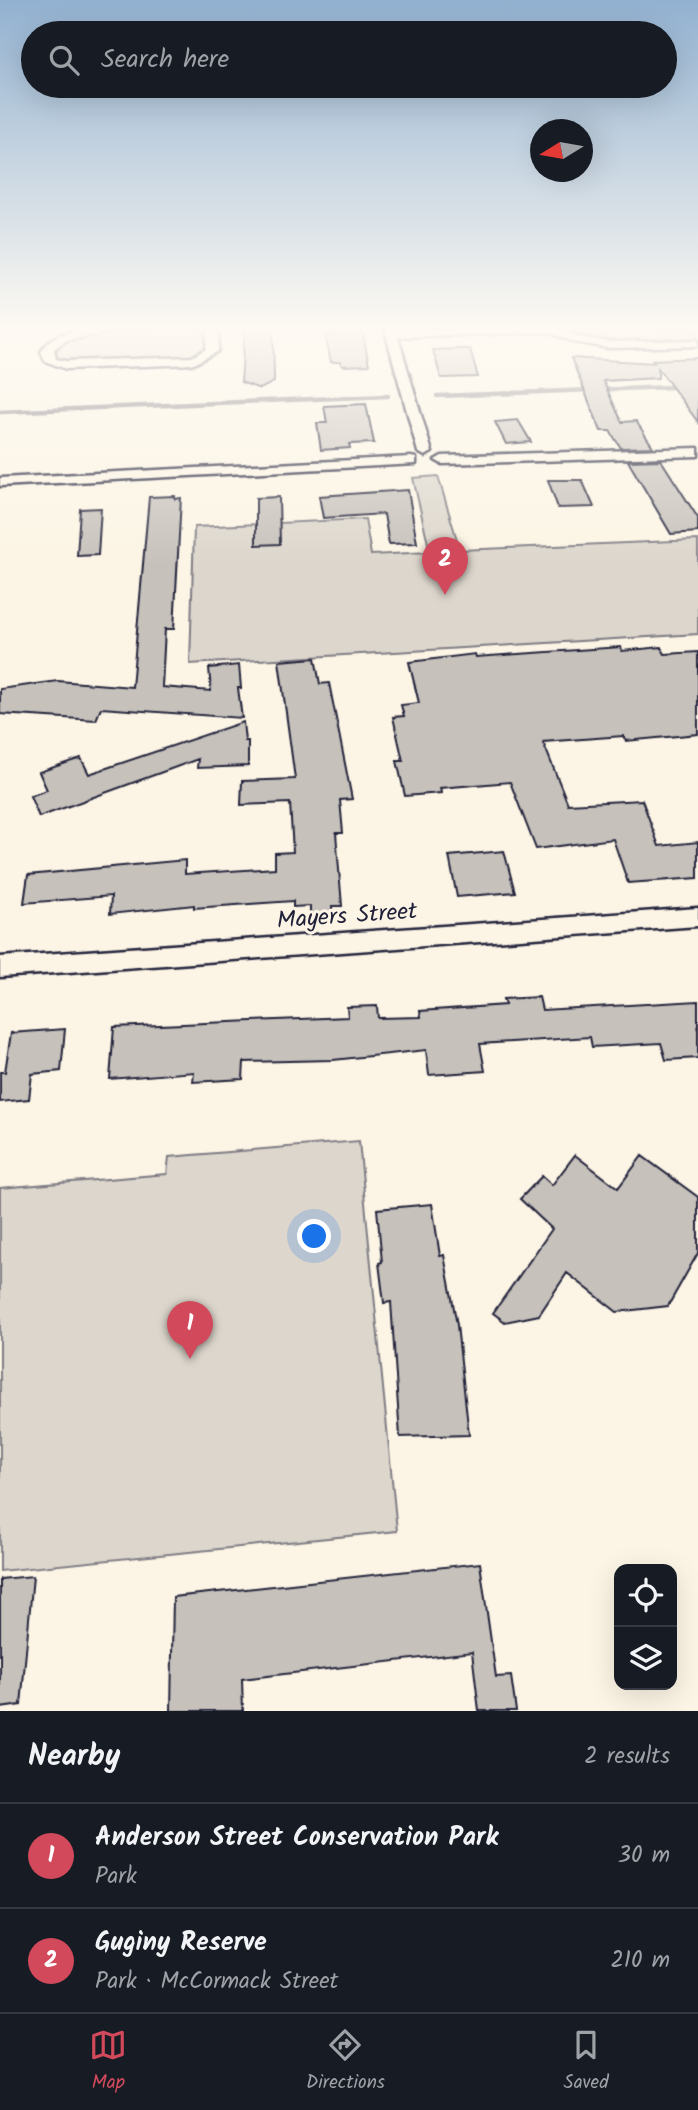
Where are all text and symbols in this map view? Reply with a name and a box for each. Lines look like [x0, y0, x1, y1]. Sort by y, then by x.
search box [21, 21, 677, 98]
text: Search here [101, 39, 229, 81]
icon: search [45, 41, 83, 79]
north arrow [530, 119, 593, 182]
pin: 2 [422, 537, 468, 595]
street label: Mayers Street [275, 892, 419, 941]
your location [297, 1219, 331, 1253]
pin: 1 [167, 1301, 213, 1359]
map controls [614, 1564, 677, 1690]
button: locate [614, 1564, 677, 1627]
button: layers [614, 1627, 677, 1690]
text: Nearby [28, 1733, 120, 1781]
text: 2 results [584, 1739, 670, 1775]
text: Anderson Street Conservation Park [95, 1817, 498, 1859]
text: 1 [48, 1838, 54, 1874]
text: 30 m [618, 1838, 670, 1874]
text: Park [95, 1859, 137, 1895]
text: Guginy Reserve [95, 1922, 267, 1964]
text: 2 [44, 1943, 58, 1979]
text: 210 m [610, 1943, 670, 1979]
text: Park · McCormack Street [95, 1964, 338, 2000]
tab: Map [89, 2026, 127, 2098]
tab: Directions [306, 2026, 385, 2098]
tab: Saved [564, 2026, 609, 2098]

